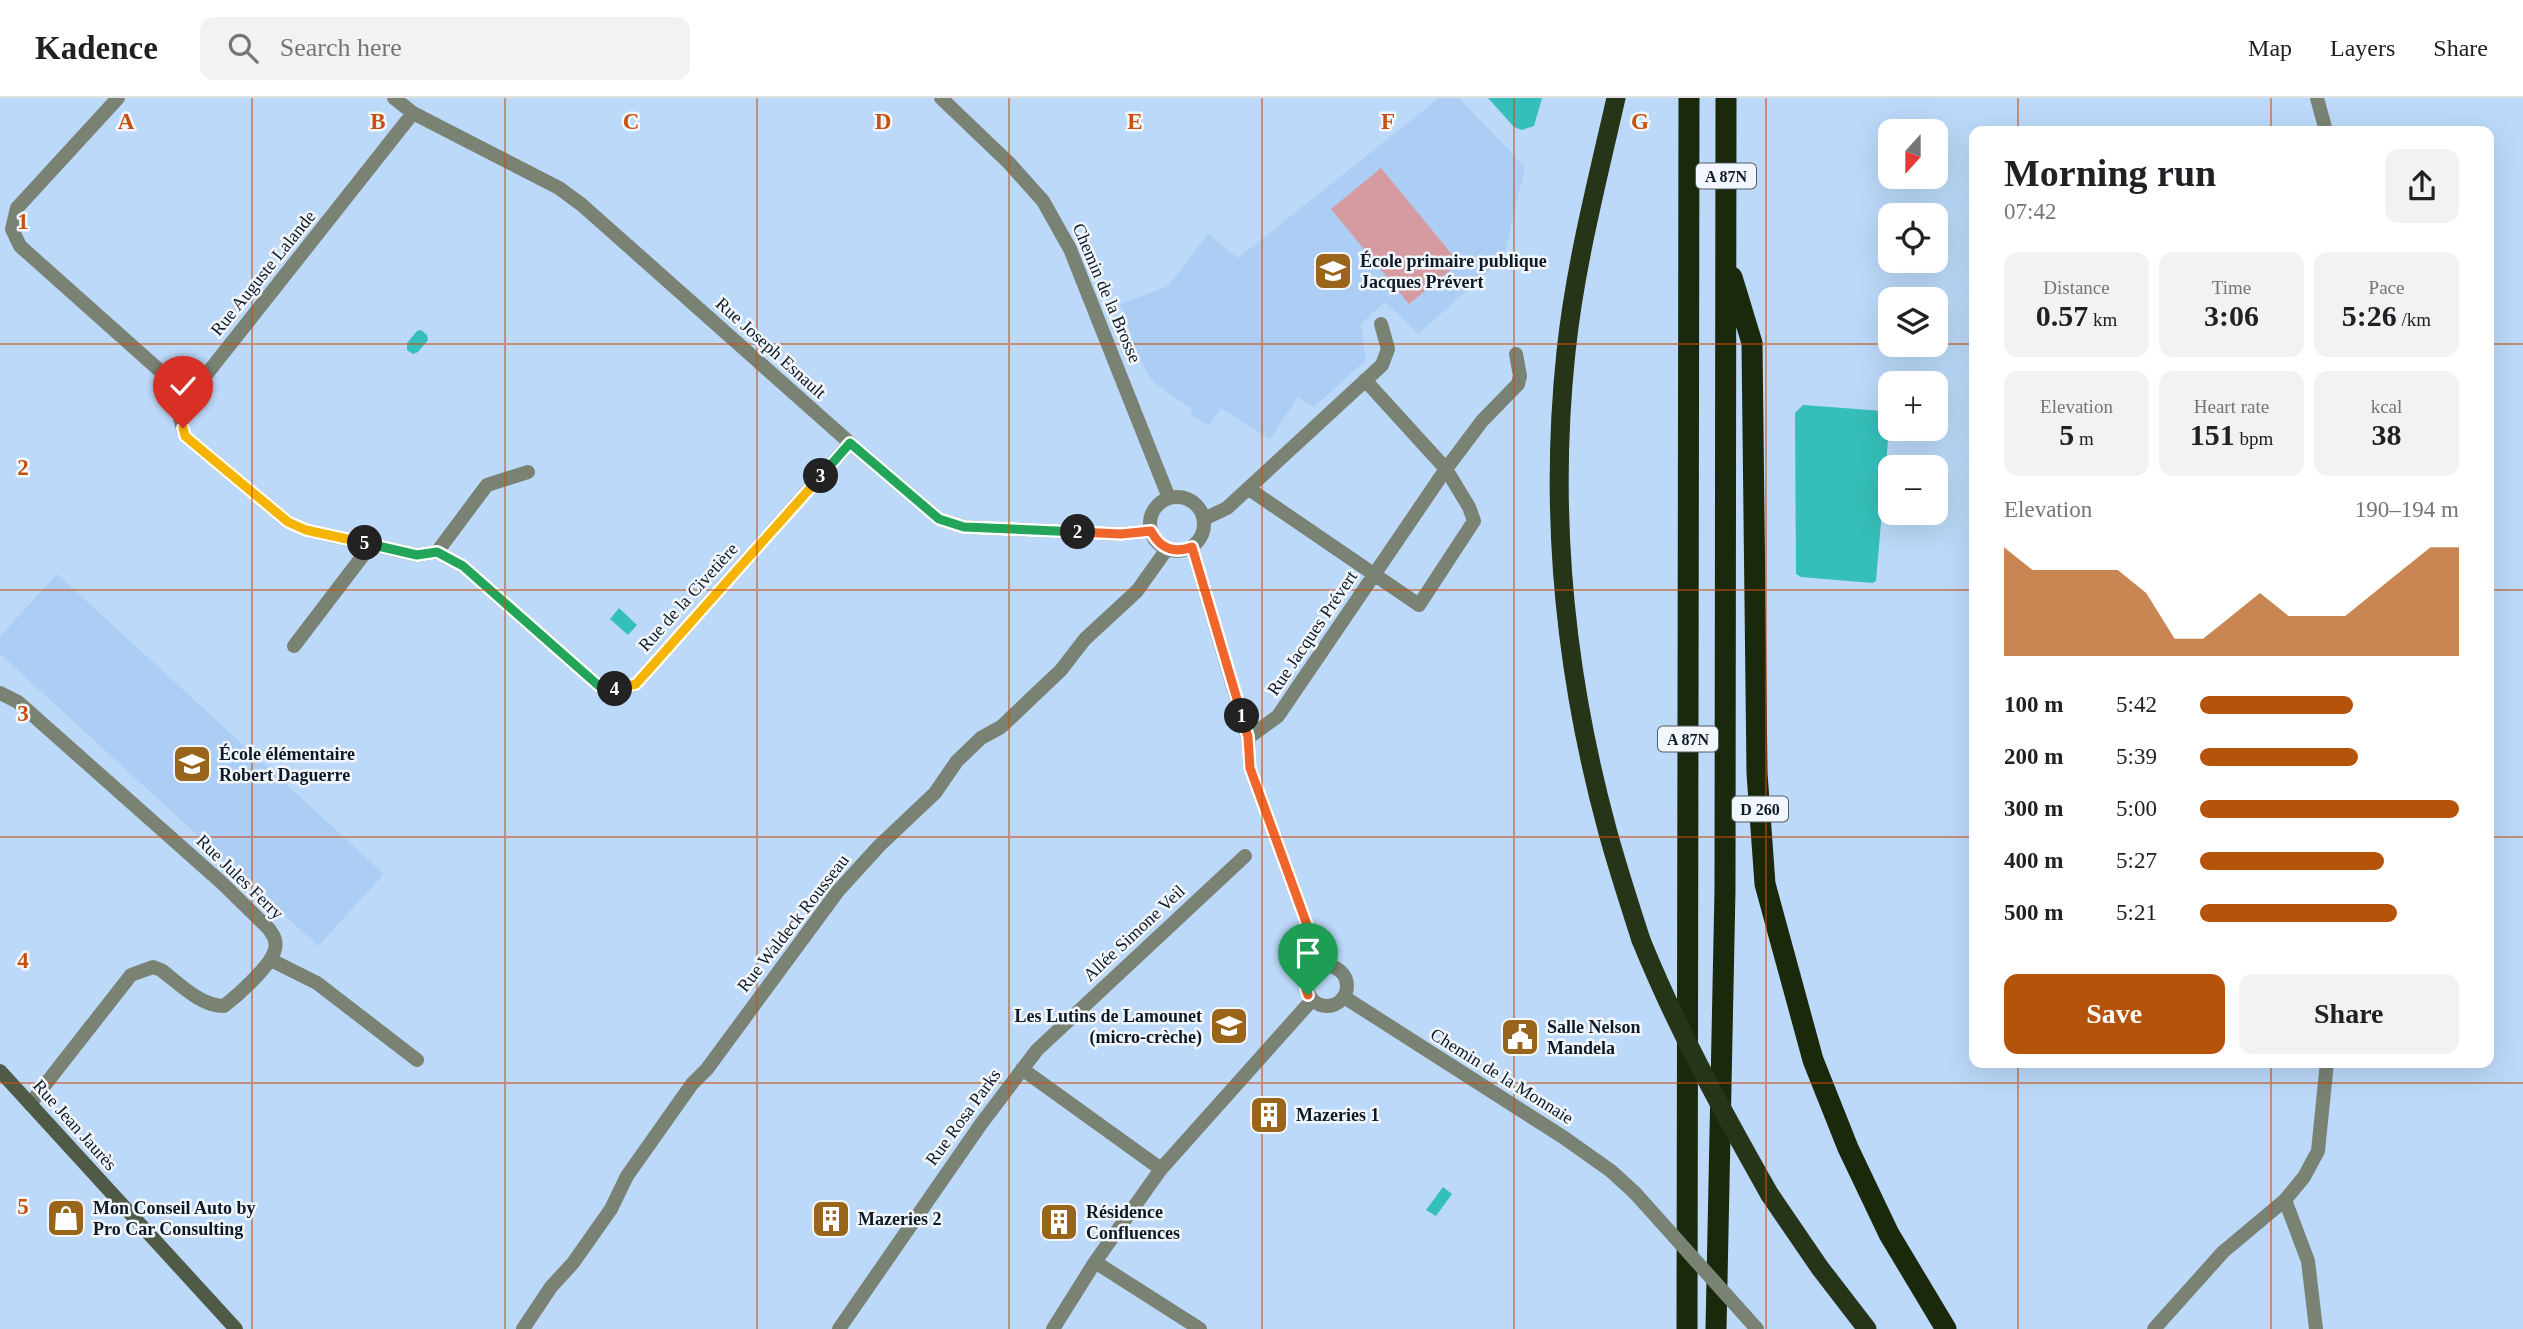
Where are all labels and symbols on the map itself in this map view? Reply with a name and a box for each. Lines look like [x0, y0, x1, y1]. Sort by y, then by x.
text: A [118, 109, 135, 134]
text: B [370, 109, 386, 134]
text: C [623, 109, 639, 134]
text: D [875, 109, 891, 134]
text: E [1127, 109, 1143, 134]
text: F [1381, 109, 1395, 134]
text: G [1631, 109, 1649, 134]
north arrow [1878, 119, 1948, 189]
road number: A 87N [1696, 164, 1756, 188]
street label: Rue Auguste Lalande [206, 206, 320, 340]
text: 1 [17, 209, 29, 234]
street label: Chemin de la Brosse [1069, 220, 1145, 366]
school or university icon: École primaire publique Jacques Prévert [1312, 250, 1354, 292]
place label: École primaire publique Jacques Prévert [1360, 250, 1547, 292]
street label: Rue Joseph Esnault [712, 293, 830, 403]
pin [153, 356, 213, 428]
text: 2 [17, 455, 29, 480]
pin: 3 [804, 458, 838, 494]
pin: 2 [1060, 514, 1096, 550]
pin: 5 [348, 526, 382, 560]
street label: Rue de la Civetière [634, 539, 742, 655]
street label: Rue Jacques Prévert [1263, 567, 1361, 699]
pin: 4 [598, 672, 632, 706]
pin: 1 [1224, 698, 1260, 734]
text: 3 [17, 701, 29, 726]
road number: A 87N [1658, 726, 1718, 752]
school or university icon: École élémentaire Robert Daguerre [171, 743, 213, 785]
place label: École élémentaire Robert Daguerre [219, 743, 355, 785]
road number: D 260 [1732, 796, 1788, 822]
street label: Rue Jules Ferry [192, 831, 288, 923]
street label: Rue Waldeck Rousseau [733, 850, 853, 996]
street label: Allée Simone Veil [1079, 881, 1189, 985]
pin [1278, 923, 1338, 995]
text: 4 [17, 948, 29, 973]
school or university icon: Les Lutins de Lamounet (micro-crèche) [1208, 1005, 1250, 1047]
place label: Les Lutins de Lamounet (micro-crèche) [1014, 1006, 1202, 1048]
public building icon: Salle Nelson Mandela [1499, 1016, 1541, 1058]
place label: Salle Nelson Mandela [1547, 1017, 1641, 1058]
street label: Chemin de la Monnaie [1427, 1024, 1577, 1128]
street label: Rue Rosa Parks [921, 1065, 1005, 1169]
street label: Rue Jean Jaurès [29, 1076, 121, 1174]
building icon: Mazeries 1 [1248, 1094, 1290, 1136]
place label: Mazeries 1 [1296, 1105, 1379, 1125]
text: 5 [17, 1194, 29, 1219]
shop icon: Mon Conseil Auto by Pro Car Consulting [45, 1197, 87, 1239]
place label: Mon Conseil Auto by Pro Car Consulting [93, 1198, 256, 1239]
building icon: Mazeries 2 [810, 1198, 852, 1240]
building icon: Résidence Confluences [1038, 1201, 1080, 1243]
place label: Résidence Confluences [1086, 1202, 1180, 1243]
place label: Mazeries 2 [858, 1209, 941, 1229]

